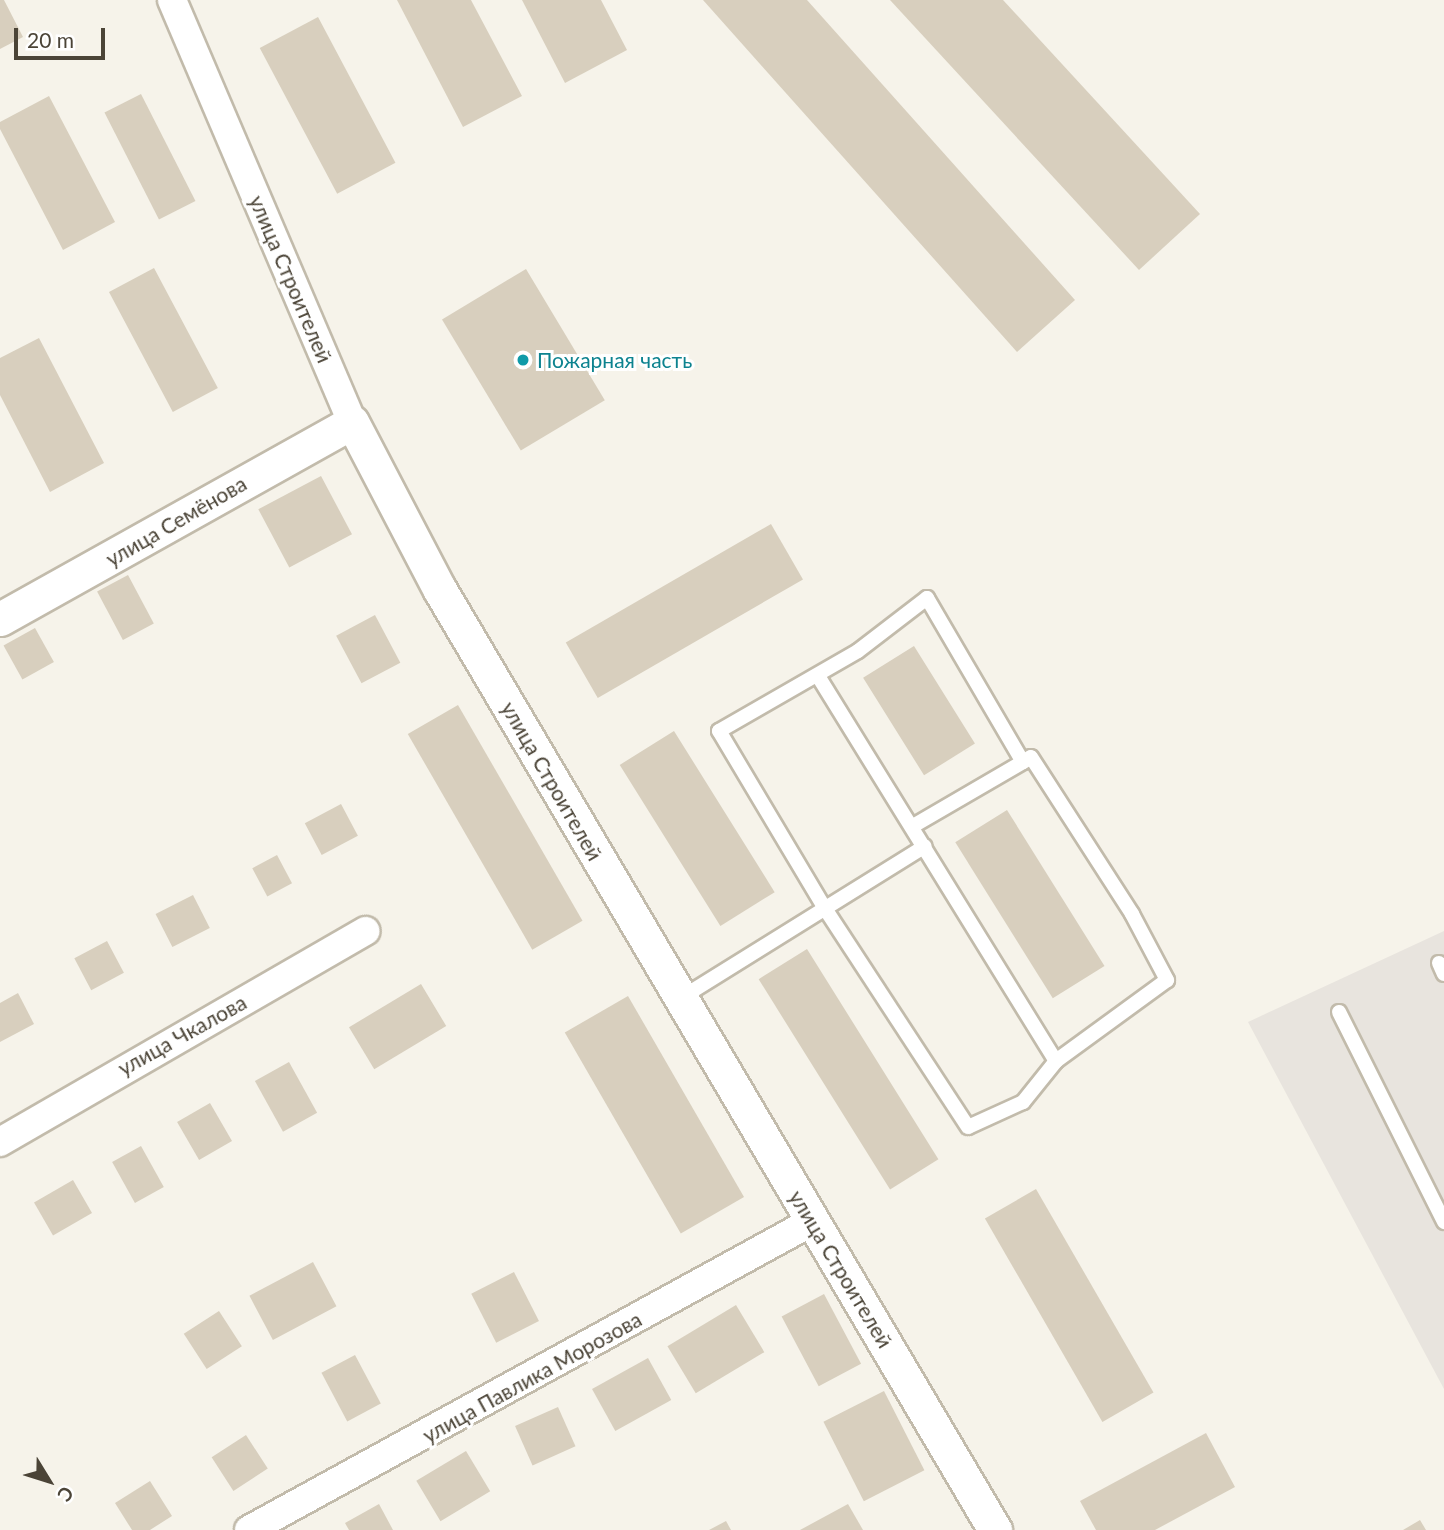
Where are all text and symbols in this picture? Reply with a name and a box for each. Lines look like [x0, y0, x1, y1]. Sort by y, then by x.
scale bar [18, 14, 108, 58]
text: 20 m [27, 27, 74, 52]
street label: улица Строителей [244, 191, 338, 367]
place label: Пожарная часть [537, 347, 692, 373]
marker: Пожарная часть [515, 352, 531, 368]
street label: улица Семёнова [101, 471, 251, 571]
street label: улица Строителей [496, 697, 608, 865]
street label: улица Чкалова [113, 989, 251, 1081]
street label: улица Строителей [784, 1186, 898, 1352]
street label: улица Павлика Морозова [418, 1306, 646, 1448]
north arrow [14, 1446, 84, 1516]
text: С [53, 1482, 79, 1506]

